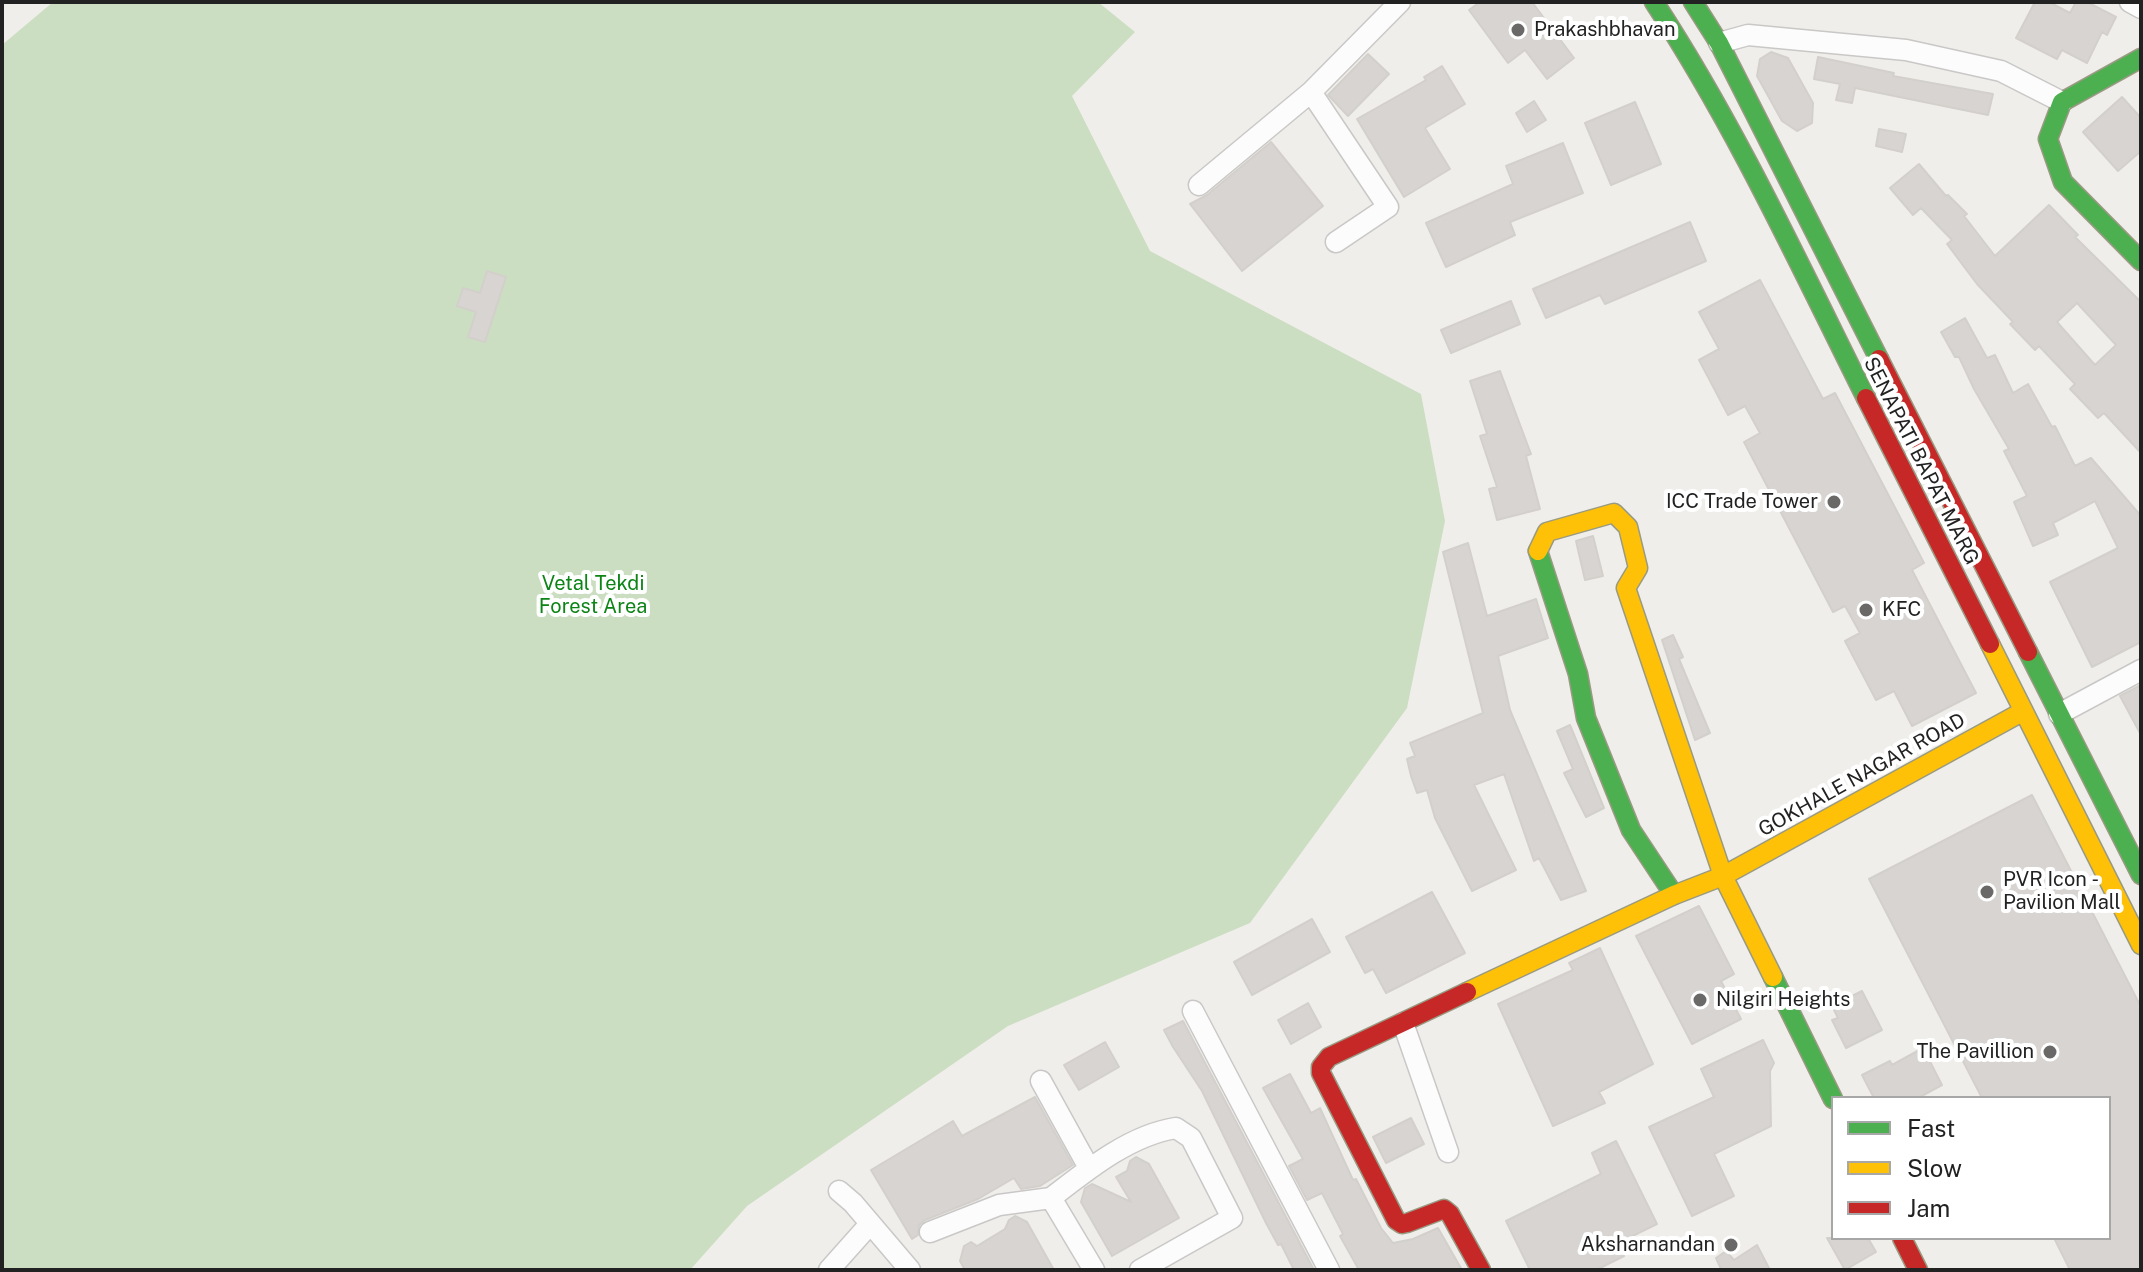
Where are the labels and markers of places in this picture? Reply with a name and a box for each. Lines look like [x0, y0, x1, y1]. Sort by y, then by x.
place label: Prakashbhavan [1534, 18, 1675, 42]
marker: Prakashbhavan [1509, 21, 1527, 39]
place label: ICC Trade Tower [1666, 490, 1818, 514]
marker: ICC Trade Tower [1825, 493, 1843, 511]
place label: KFC [1882, 598, 1921, 622]
marker: KFC [1857, 601, 1875, 619]
place label: PVR Icon - Pavilion Mall [2003, 868, 2121, 915]
marker: PVR Icon - Pavilion Mall [1978, 883, 1996, 901]
place label: Nilgiri Heights [1716, 988, 1850, 1012]
marker: Nilgiri Heights [1691, 991, 1709, 1009]
place label: The Pavillion [1916, 1040, 2034, 1064]
marker: The Pavillion [2041, 1043, 2059, 1061]
place label: Aksharnandan [1581, 1233, 1715, 1257]
marker: Aksharnandan [1722, 1236, 1740, 1254]

